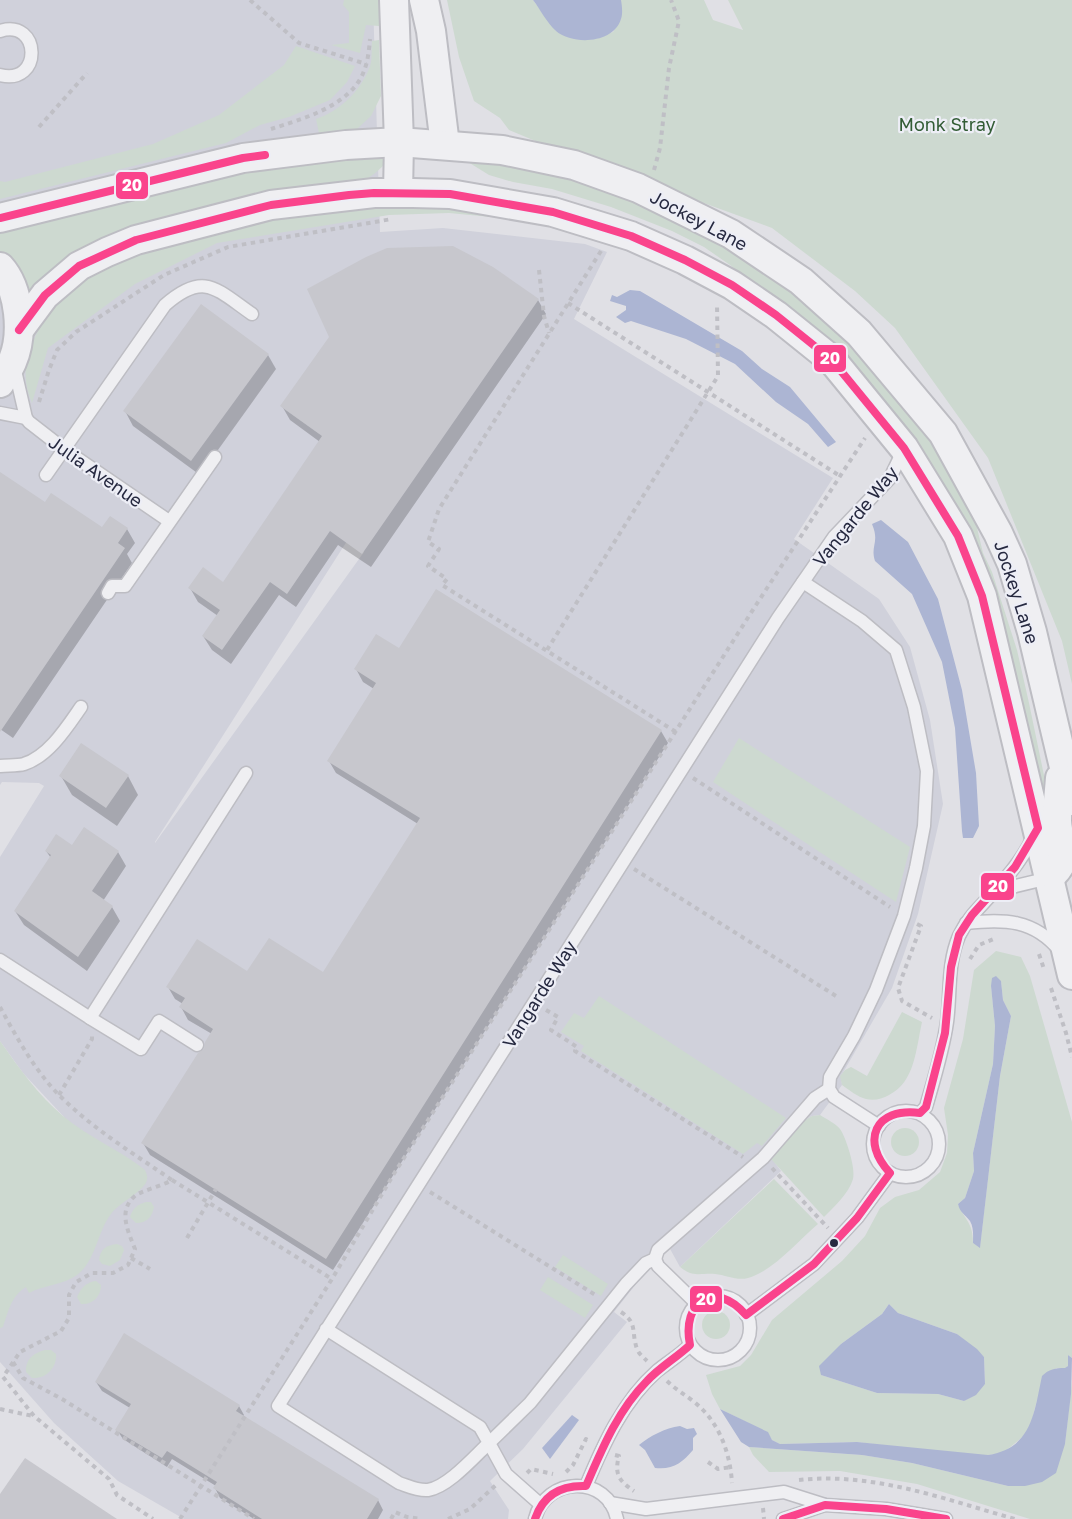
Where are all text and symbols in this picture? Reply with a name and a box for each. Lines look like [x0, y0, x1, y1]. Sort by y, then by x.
park label: Monk Stray [898, 113, 996, 135]
line badge: 20 [115, 171, 149, 200]
text: 20 [122, 175, 142, 195]
street label: Jockey Lane [647, 185, 751, 255]
line badge: 20 [813, 344, 847, 373]
text: 20 [820, 348, 840, 368]
street label: Julia Avenue [45, 431, 147, 511]
street label: Vangarde Way [808, 461, 902, 571]
street label: Jockey Lane [990, 538, 1044, 646]
line badge: 20 [980, 872, 1015, 901]
text: 20 [988, 876, 1008, 896]
street label: Vangarde Way [497, 936, 581, 1052]
unlabelled marker [828, 1237, 840, 1249]
line badge: 20 [689, 1285, 723, 1313]
text: 20 [696, 1289, 716, 1309]

